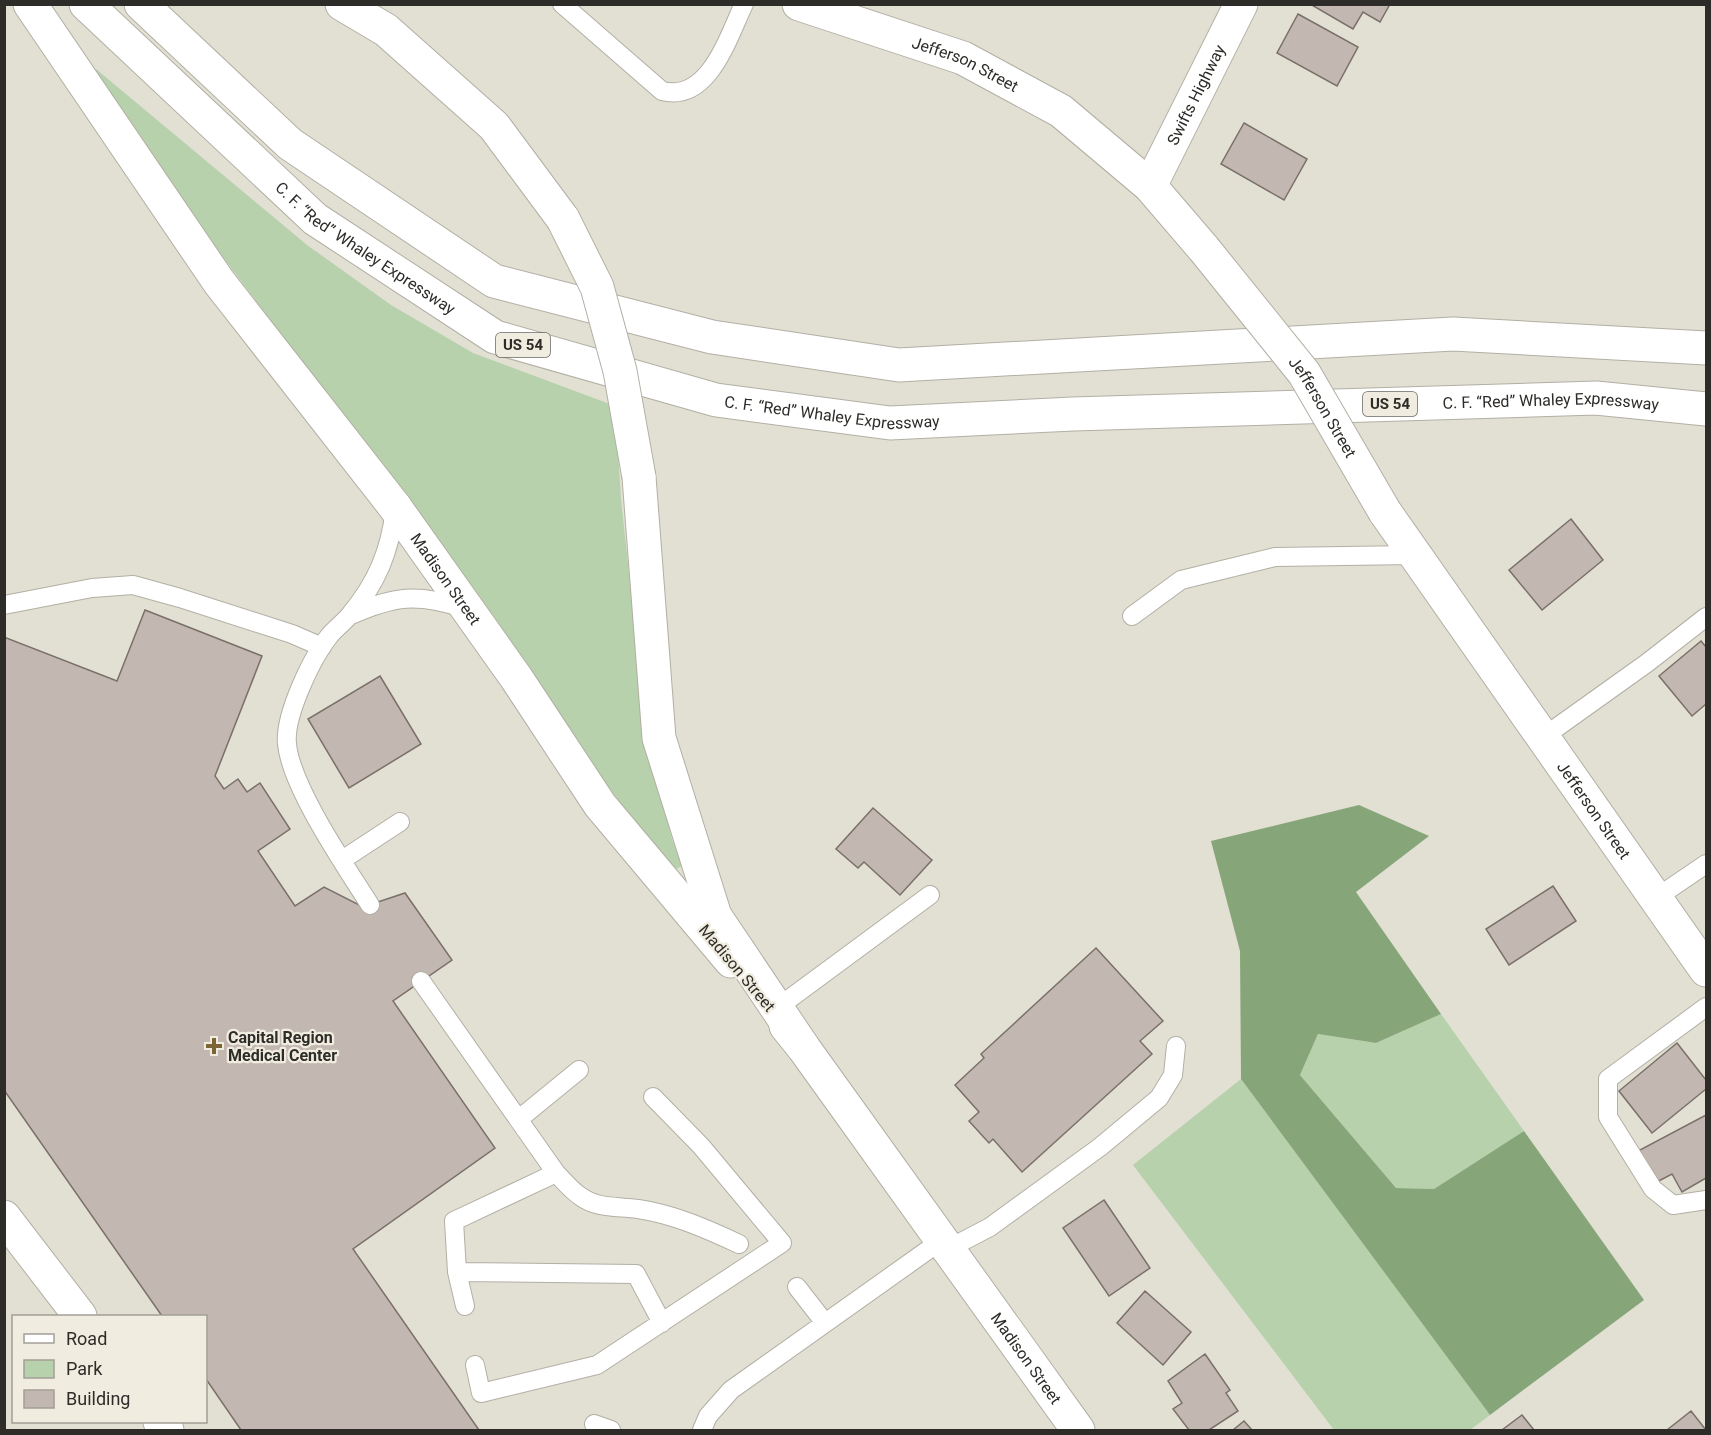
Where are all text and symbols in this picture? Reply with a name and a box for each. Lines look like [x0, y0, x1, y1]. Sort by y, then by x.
street label: Jefferson Street [910, 32, 1022, 96]
street label: Swifts Highway [1163, 41, 1229, 148]
street label: C. F. “Red” Whaley Expressway [272, 178, 460, 318]
road number: US 54 [496, 333, 550, 357]
street label: Jefferson Street [1285, 353, 1361, 461]
street label: C. F. “Red” Whaley Expressway [1442, 388, 1660, 414]
street label: C. F. “Red” Whaley Expressway [723, 392, 940, 433]
road number: US 54 [1363, 392, 1417, 416]
street label: Madison Street [407, 529, 485, 628]
street label: Jefferson Street [1553, 758, 1635, 862]
street label: Madison Street [695, 921, 779, 1015]
place label: Capital Region Medical Center [228, 1028, 337, 1065]
marker: Capital Region Medical Center [205, 1037, 223, 1055]
street label: Madison Street [987, 1309, 1066, 1408]
legend [12, 1315, 207, 1423]
text: Road [66, 1328, 107, 1349]
text: Park [66, 1358, 103, 1379]
text: Building [66, 1388, 130, 1409]

